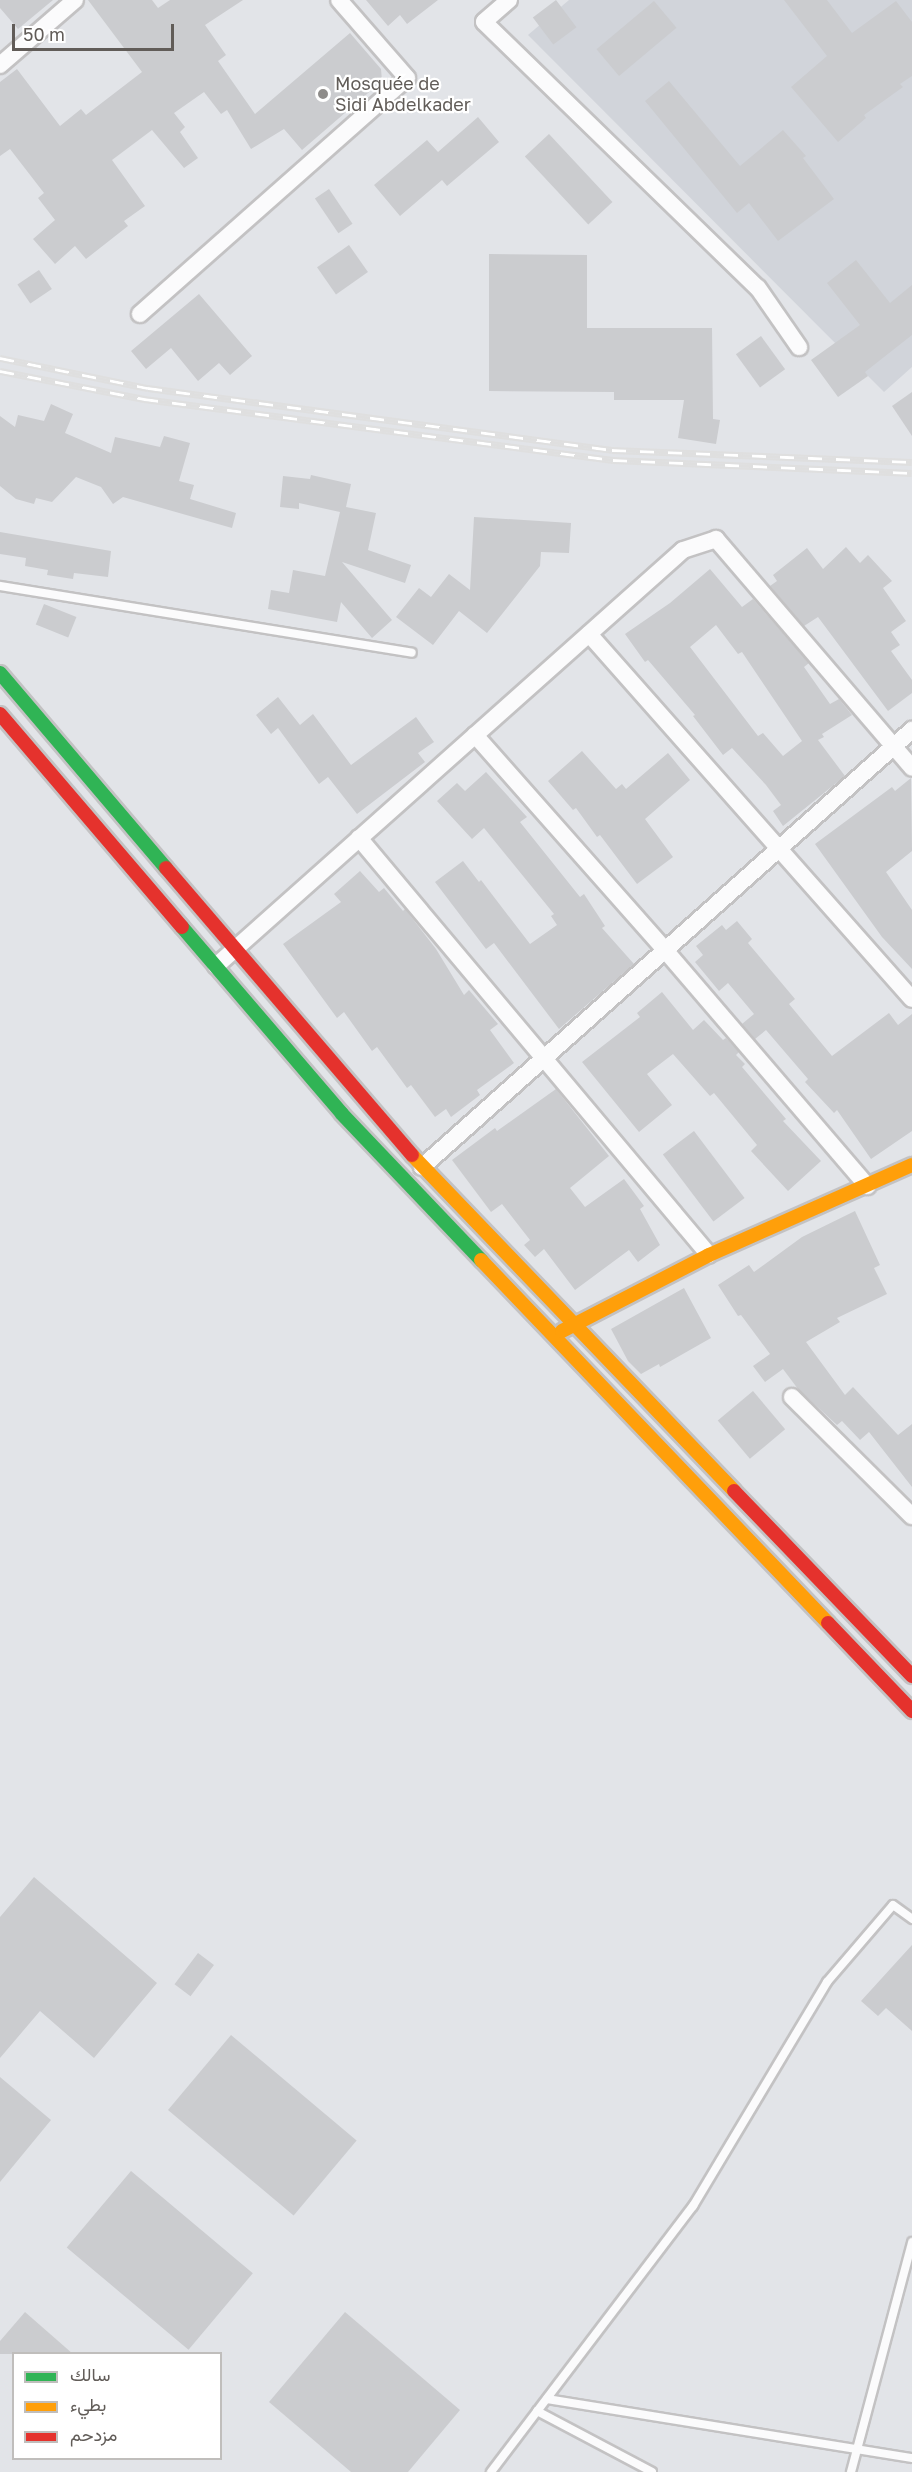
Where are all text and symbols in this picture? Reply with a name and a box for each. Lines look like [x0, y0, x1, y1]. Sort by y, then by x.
scale bar [15, 12, 177, 50]
text: 50 m [23, 23, 65, 45]
place label: Mosquée de Sidi Abdelkader [335, 73, 471, 116]
marker: Mosquée de Sidi Abdelkader [316, 87, 330, 101]
legend [12, 2352, 222, 2460]
text: سالك [70, 2363, 110, 2385]
text: بطيء [70, 2393, 106, 2415]
text: مزدحم [70, 2423, 117, 2445]

